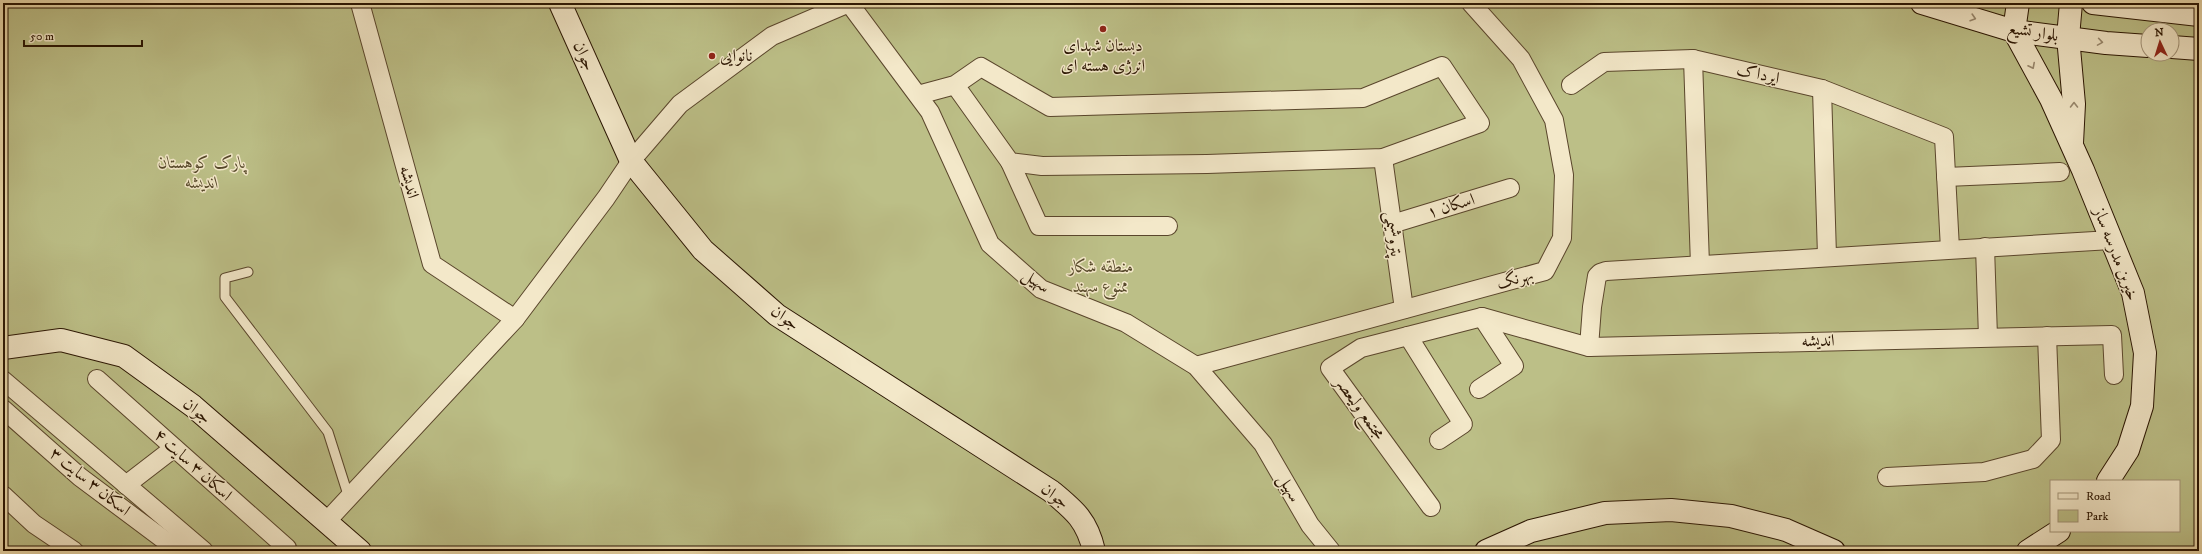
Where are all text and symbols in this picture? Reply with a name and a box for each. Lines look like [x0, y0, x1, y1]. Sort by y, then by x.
one-way arrow [1969, 13, 1976, 22]
street label: بلوار تشیع [2005, 17, 2060, 51]
scale bar [24, 22, 142, 48]
north arrow [2140, 22, 2180, 62]
marker: دبستان شهدای انرژی هسته ای [1098, 24, 1108, 34]
text: N [2154, 26, 2164, 40]
text: 50 m [30, 29, 54, 44]
place label: دبستان شهدای انرژی هسته ای [1061, 35, 1146, 77]
one-way arrow [2097, 37, 2103, 46]
street label: جوان [568, 38, 600, 74]
place label: نانوایی [720, 45, 752, 67]
marker: نانوایی [707, 51, 717, 61]
street label: ایرداک [1734, 58, 1782, 90]
one-way arrow [2027, 62, 2034, 69]
one-way arrow [2069, 102, 2078, 108]
park label: پارک کوهستان اندیشه [158, 152, 248, 194]
street label: اندیشه [394, 163, 424, 201]
street label: اسکان ۱ [1424, 188, 1478, 224]
street label: خیرین مدرسه ساز [2087, 202, 2144, 304]
street label: پتروشیمی [1378, 210, 1407, 259]
park label: منطقه شکار ممنوع سهند [1067, 256, 1134, 300]
street label: بهرنگ [1494, 263, 1536, 294]
street label: سهیل [1018, 264, 1054, 298]
street label: جوان [766, 300, 804, 336]
street label: اندیشه [1801, 330, 1835, 352]
street label: مجتمع ولیعصر [1325, 371, 1391, 447]
street label: جوان [178, 393, 216, 429]
street label: اسکان ۳ سایت ۴ [149, 424, 237, 506]
street label: اسکان ۳ سایت ۳ [45, 443, 135, 522]
street label: سهیل [1272, 470, 1306, 506]
street label: جوان [1036, 478, 1074, 514]
legend [2050, 480, 2180, 532]
text: Road [2086, 489, 2111, 504]
text: Park [2086, 509, 2108, 524]

